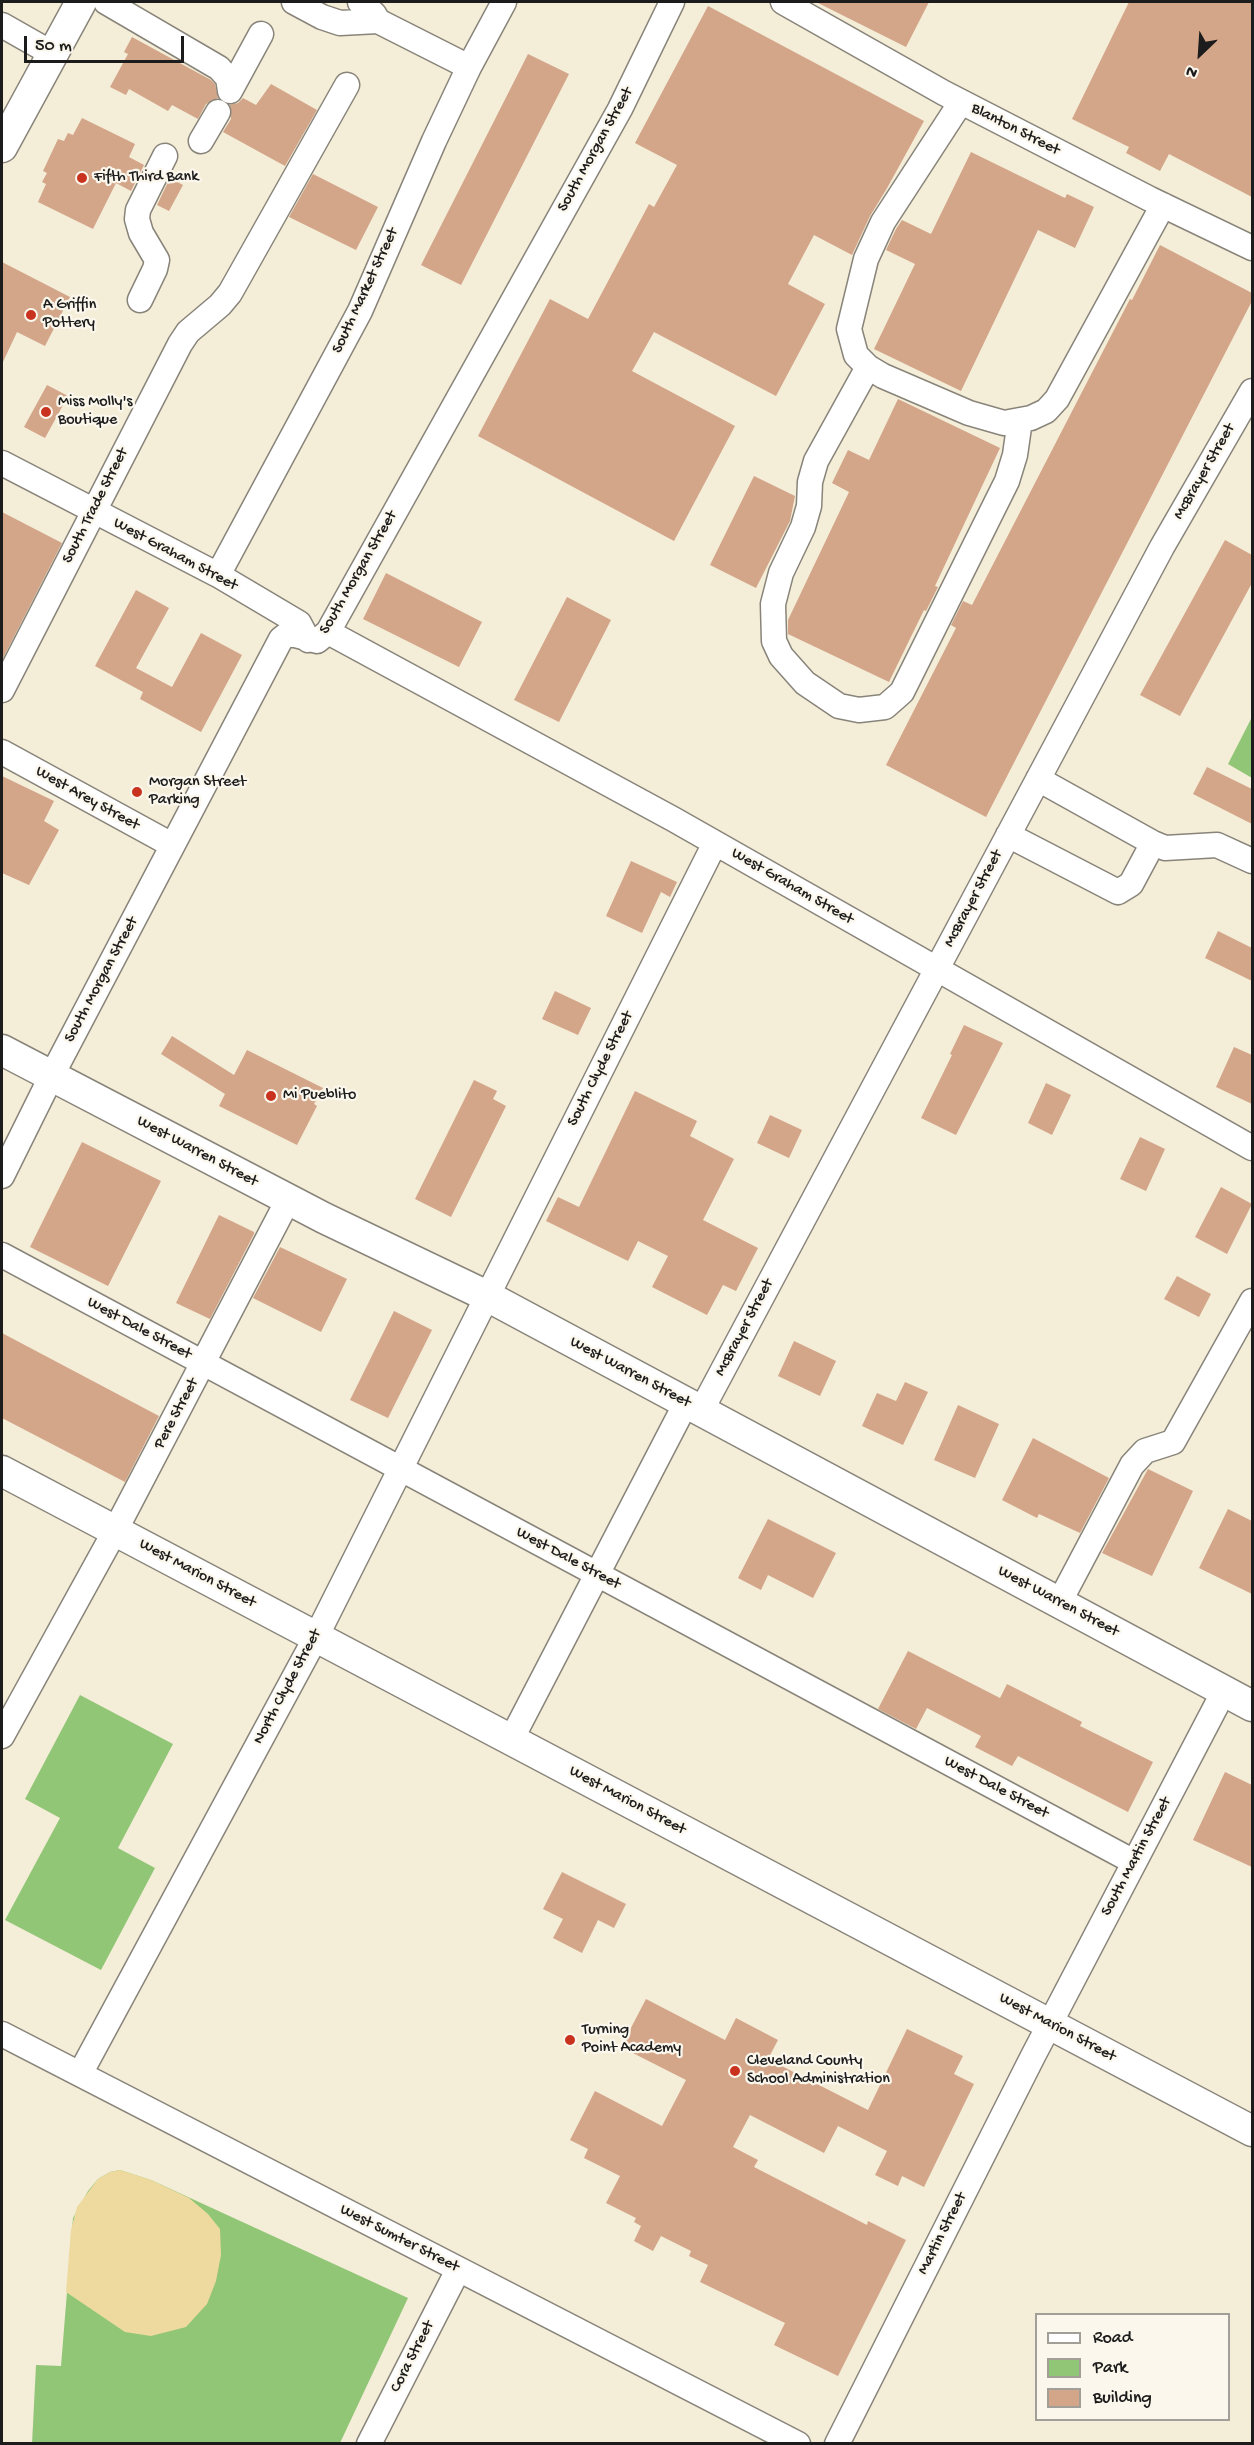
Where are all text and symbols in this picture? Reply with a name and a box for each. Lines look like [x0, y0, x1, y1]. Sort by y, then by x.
scale bar [27, 24, 188, 62]
north arrow [1170, 24, 1230, 84]
text: 50 m [35, 36, 72, 57]
text: N [1183, 60, 1201, 82]
street label: South Morgan Street [554, 84, 638, 216]
street label: Blanton Street [967, 99, 1063, 161]
place label: Fifth Third Bank [94, 168, 198, 188]
marker: Fifth Third Bank [75, 171, 89, 185]
street label: South Market Street [329, 225, 403, 357]
place label: A Griffin Pottery [43, 296, 96, 334]
marker: A Griffin Pottery [24, 308, 38, 322]
place label: Miss Molly's Boutique [58, 393, 132, 431]
marker: Miss Molly's Boutique [39, 405, 53, 419]
street label: McBrayer Street [1170, 421, 1240, 523]
street label: South Trade Street [59, 445, 133, 567]
street label: South Morgan Street [316, 508, 402, 638]
street label: West Graham Street [110, 514, 240, 596]
street label: West Arey Street [32, 763, 142, 835]
place label: Morgan Street Parking [149, 773, 246, 811]
marker: Morgan Street Parking [130, 785, 144, 799]
street label: West Graham Street [727, 844, 857, 930]
street label: McBrayer Street [940, 847, 1008, 951]
street label: South Morgan Street [61, 914, 143, 1046]
street label: South Clyde Street [564, 1008, 638, 1130]
place label: Mi Pueblito [283, 1086, 356, 1106]
marker: Mi Pueblito [264, 1089, 278, 1103]
street label: West Warren Street [133, 1112, 261, 1192]
street label: McBrayer Street [711, 1276, 779, 1380]
street label: West Dale Street [83, 1293, 195, 1365]
street label: West Warren Street [566, 1333, 694, 1413]
street label: Pere Street [150, 1375, 204, 1453]
street label: West Dale Street [512, 1523, 624, 1595]
street label: West Marion Street [135, 1535, 259, 1613]
street label: West Warren Street [994, 1562, 1122, 1642]
street label: North Clyde Street [250, 1626, 326, 1748]
street label: West Dale Street [940, 1752, 1052, 1824]
street label: West Marion Street [565, 1762, 689, 1840]
street label: South Martin Street [1098, 1794, 1176, 1920]
street label: West Marion Street [995, 1989, 1119, 2067]
place label: Turning Point Academy [582, 2021, 681, 2059]
marker: Turning Point Academy [563, 2033, 577, 2047]
place label: Cleveland County School Administration [747, 2052, 890, 2090]
marker: Cleveland County School Administration [728, 2064, 742, 2078]
street label: Martin Street [914, 2190, 972, 2278]
street label: West Sumter Street [336, 2201, 462, 2277]
legend [1035, 2313, 1230, 2421]
street label: Cora Street [387, 2318, 439, 2396]
text: Road [1093, 2328, 1132, 2349]
text: Park [1093, 2358, 1127, 2379]
text: Building [1093, 2388, 1152, 2409]

